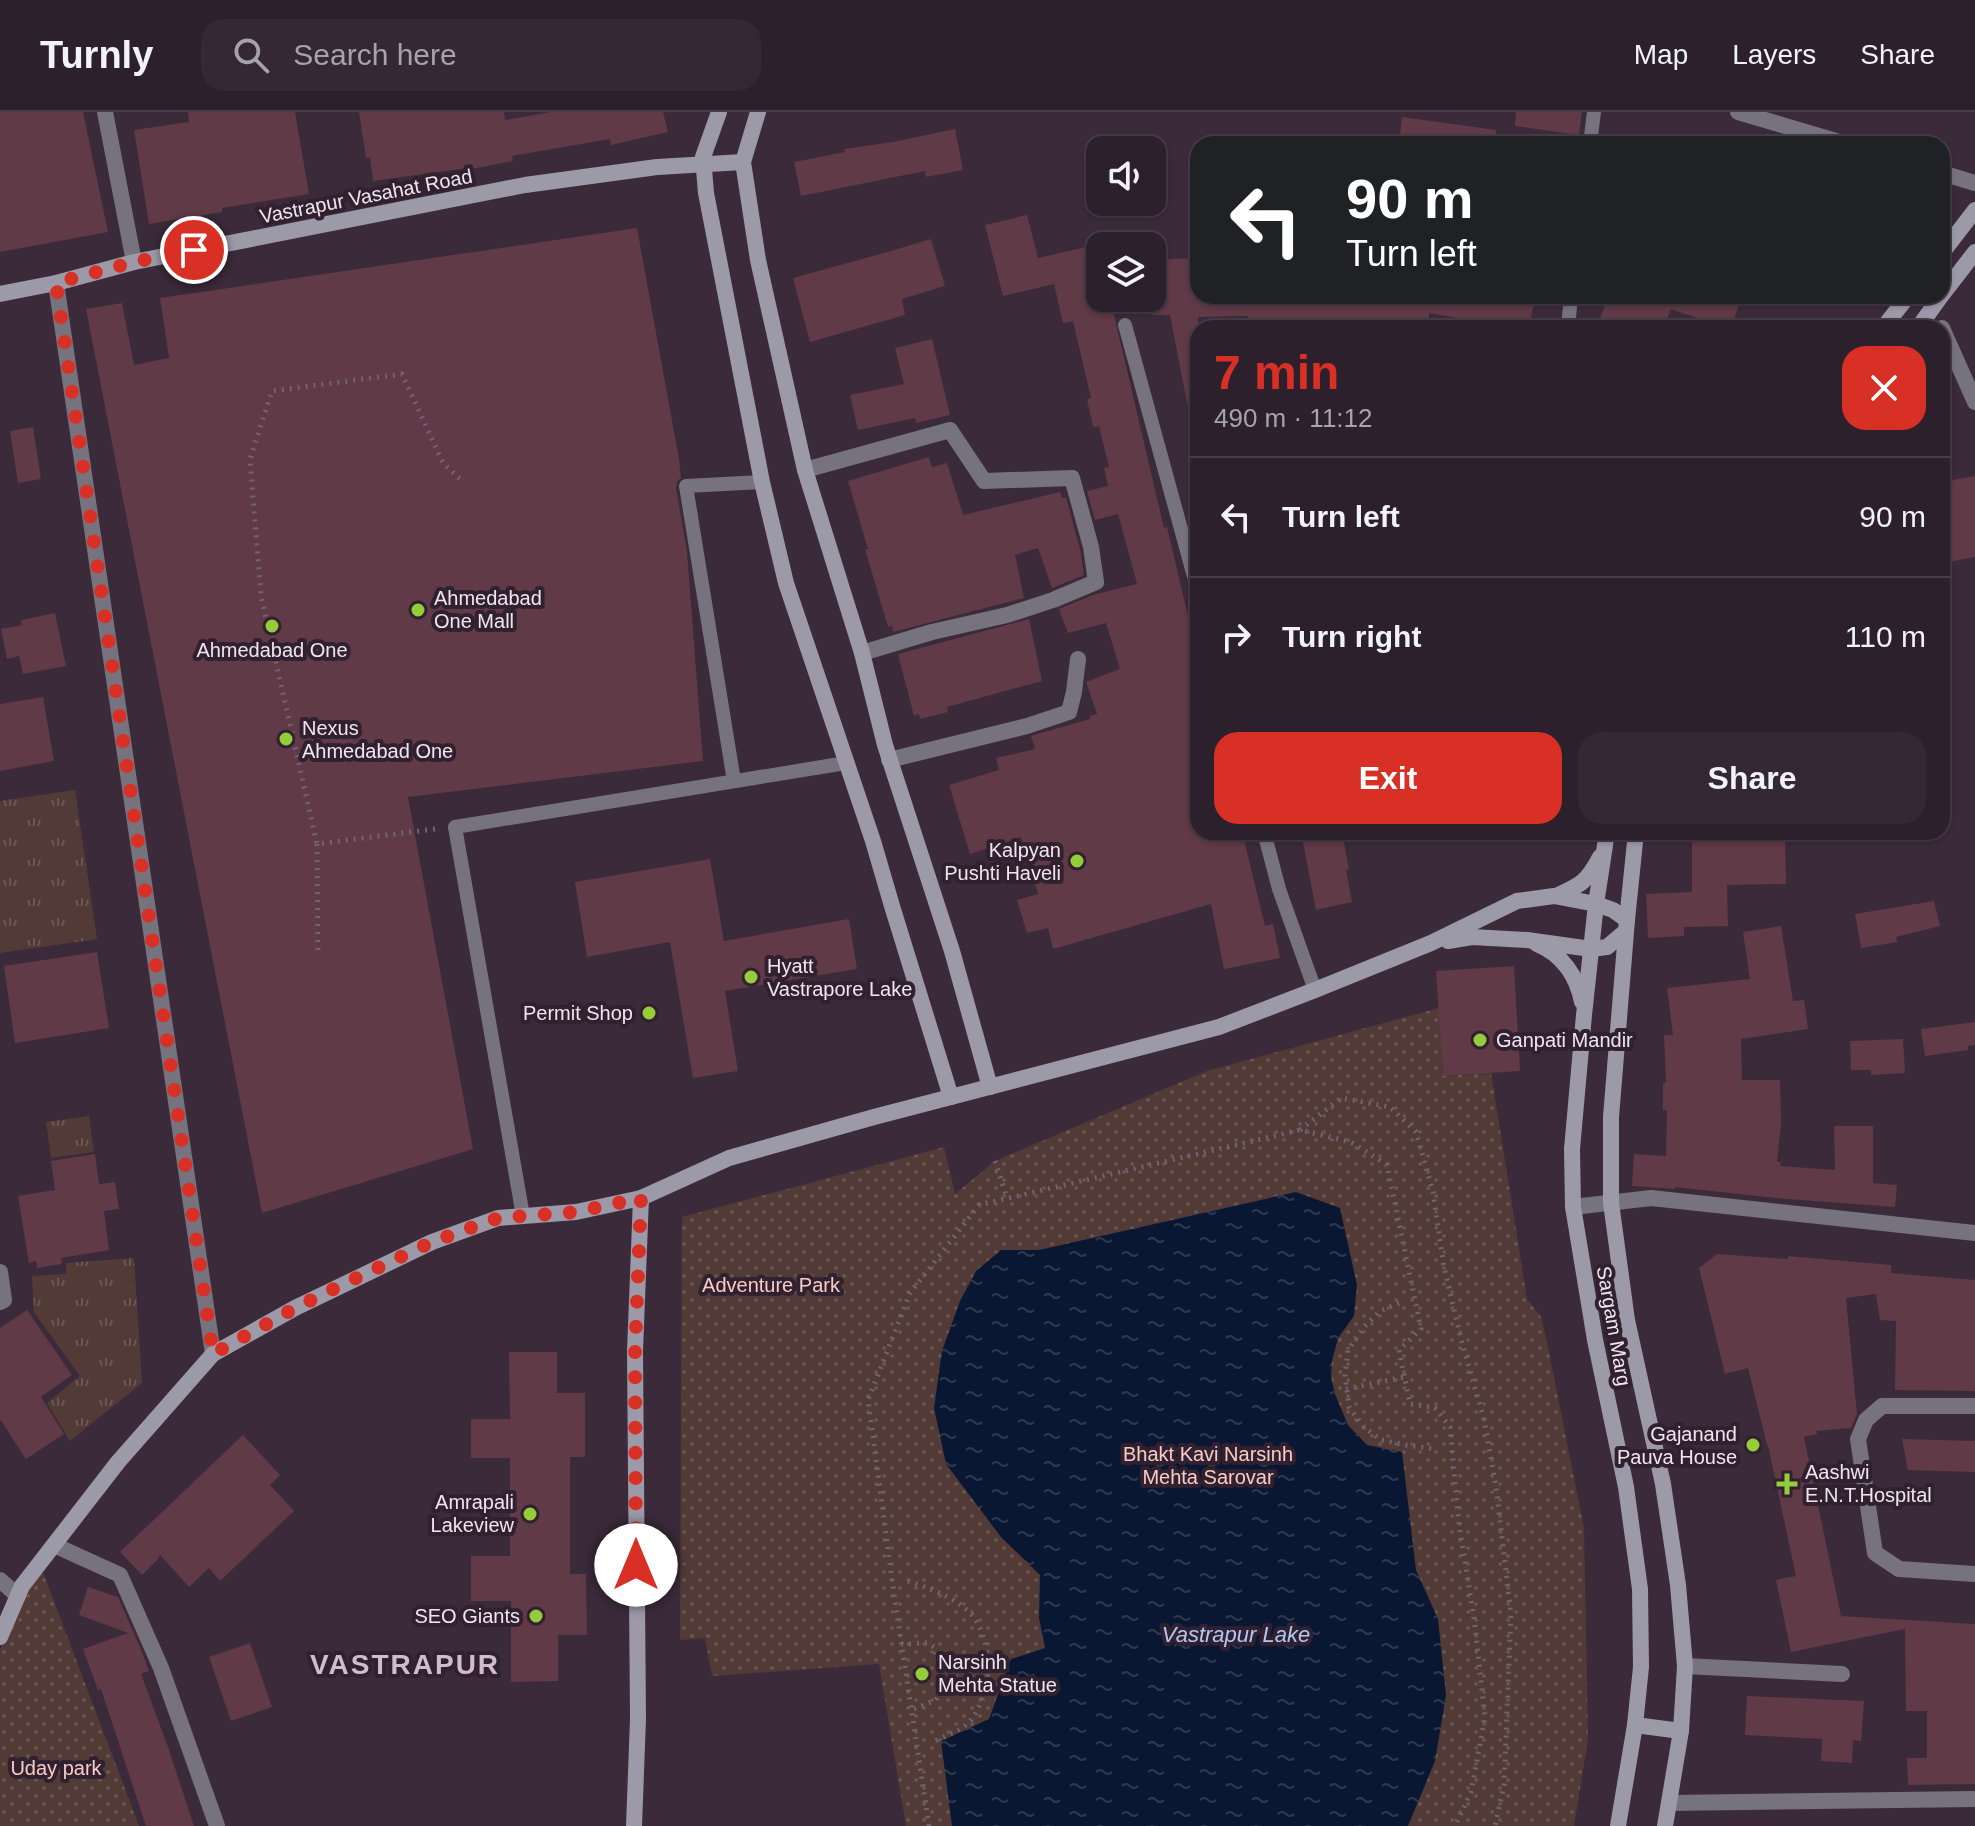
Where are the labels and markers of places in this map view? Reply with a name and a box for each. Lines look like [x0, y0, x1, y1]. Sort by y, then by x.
pin [160, 216, 228, 284]
place label: Ahmedabad One Mall [434, 587, 542, 632]
marker: Ahmedabad One Mall [409, 601, 427, 619]
marker: Ahmedabad One [263, 617, 281, 635]
place label: Ahmedabad One [196, 639, 348, 661]
place label: Nexus Ahmedabad One [302, 717, 453, 762]
marker: Nexus Ahmedabad One [277, 730, 295, 748]
place label: Kalpyan Pushti Haveli [944, 839, 1061, 884]
marker: Kalpyan Pushti Haveli [1068, 852, 1086, 870]
place label: Hyatt Vastrapore Lake [767, 955, 912, 1000]
marker: Hyatt Vastrapore Lake [742, 968, 760, 986]
place label: Permit Shop [523, 1002, 633, 1024]
marker: Permit Shop [640, 1004, 658, 1022]
place label: Ganpati Mandir [1496, 1029, 1633, 1051]
marker: Ganpati Mandir [1471, 1031, 1489, 1049]
place label: Gajanand Pauva House [1617, 1423, 1737, 1468]
marker: Gajanand Pauva House [1744, 1436, 1762, 1454]
place label: Aashwi E.N.T.Hospital [1805, 1461, 1932, 1506]
marker: Aashwi E.N.T.Hospital [1776, 1473, 1798, 1495]
place label: Amrapali Lakeview [431, 1491, 515, 1536]
marker: Amrapali Lakeview [521, 1505, 539, 1523]
place label: SEO Giants [414, 1605, 520, 1627]
marker: SEO Giants [527, 1607, 545, 1625]
place label: Narsinh Mehta Statue [938, 1651, 1057, 1696]
marker: Narsinh Mehta Statue [913, 1665, 931, 1683]

